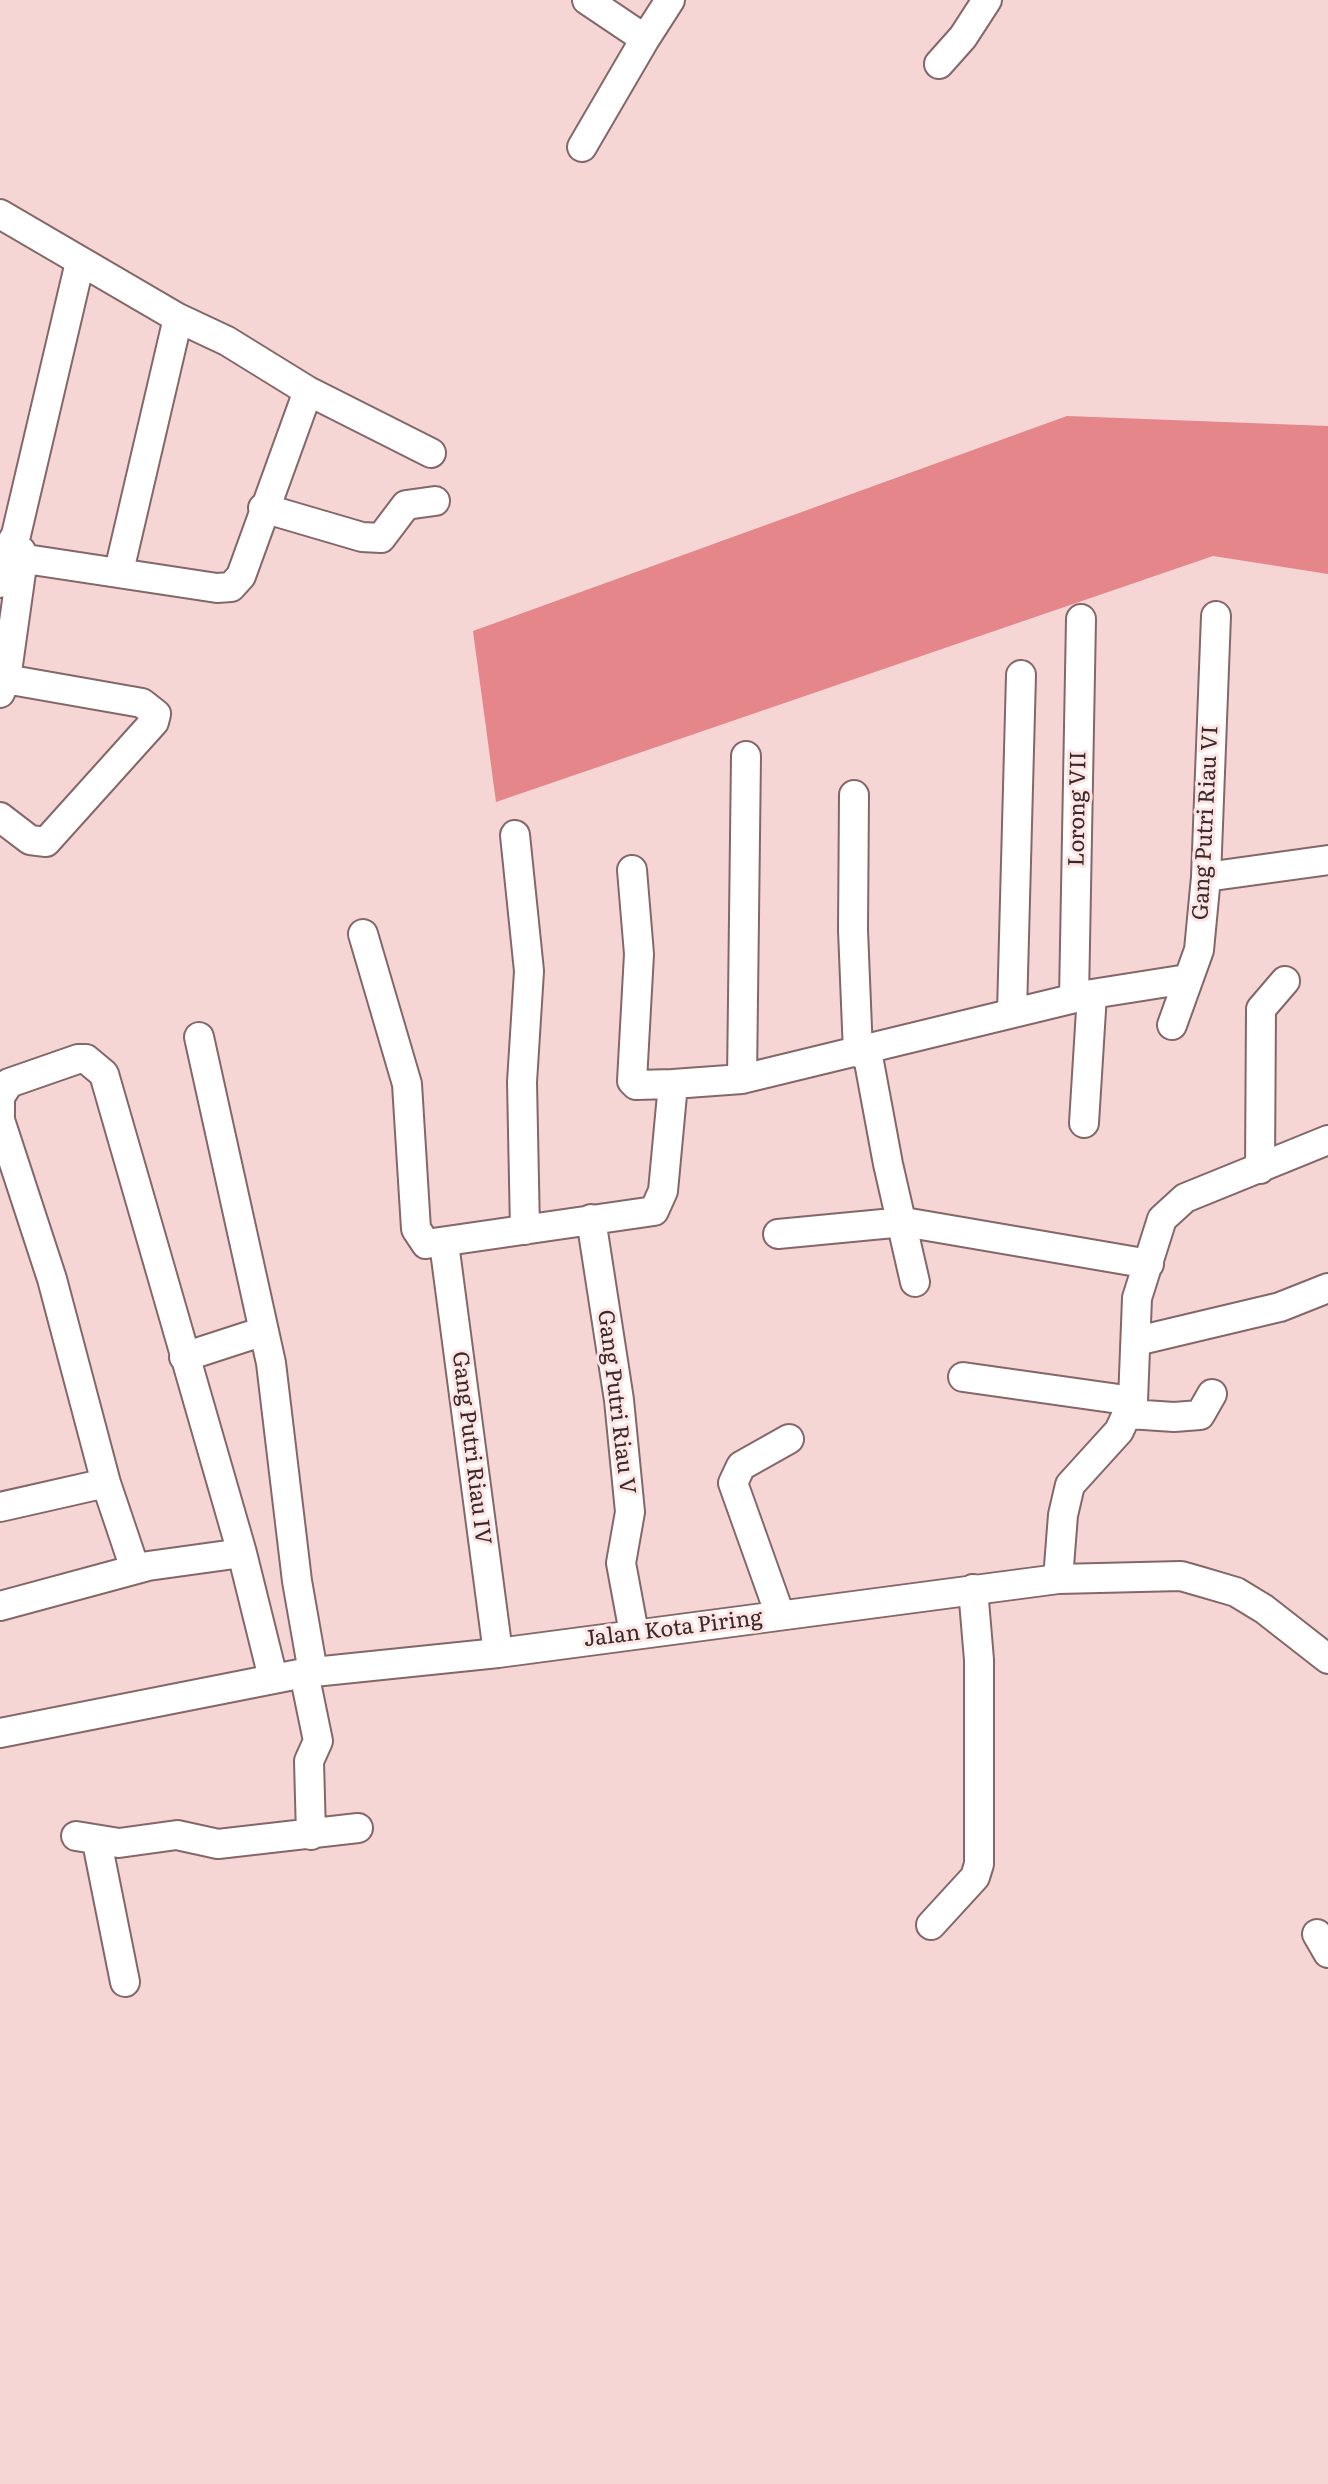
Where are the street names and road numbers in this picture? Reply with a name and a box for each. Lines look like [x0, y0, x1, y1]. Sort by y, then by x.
street label: Gang Putri Riau VI [1188, 725, 1224, 921]
street label: Lorong VII [1064, 751, 1092, 867]
street label: Gang Putri Riau V [592, 1308, 640, 1496]
street label: Gang Putri Riau IV [446, 1350, 496, 1546]
street label: Jalan Kota Piring [582, 1605, 764, 1653]

